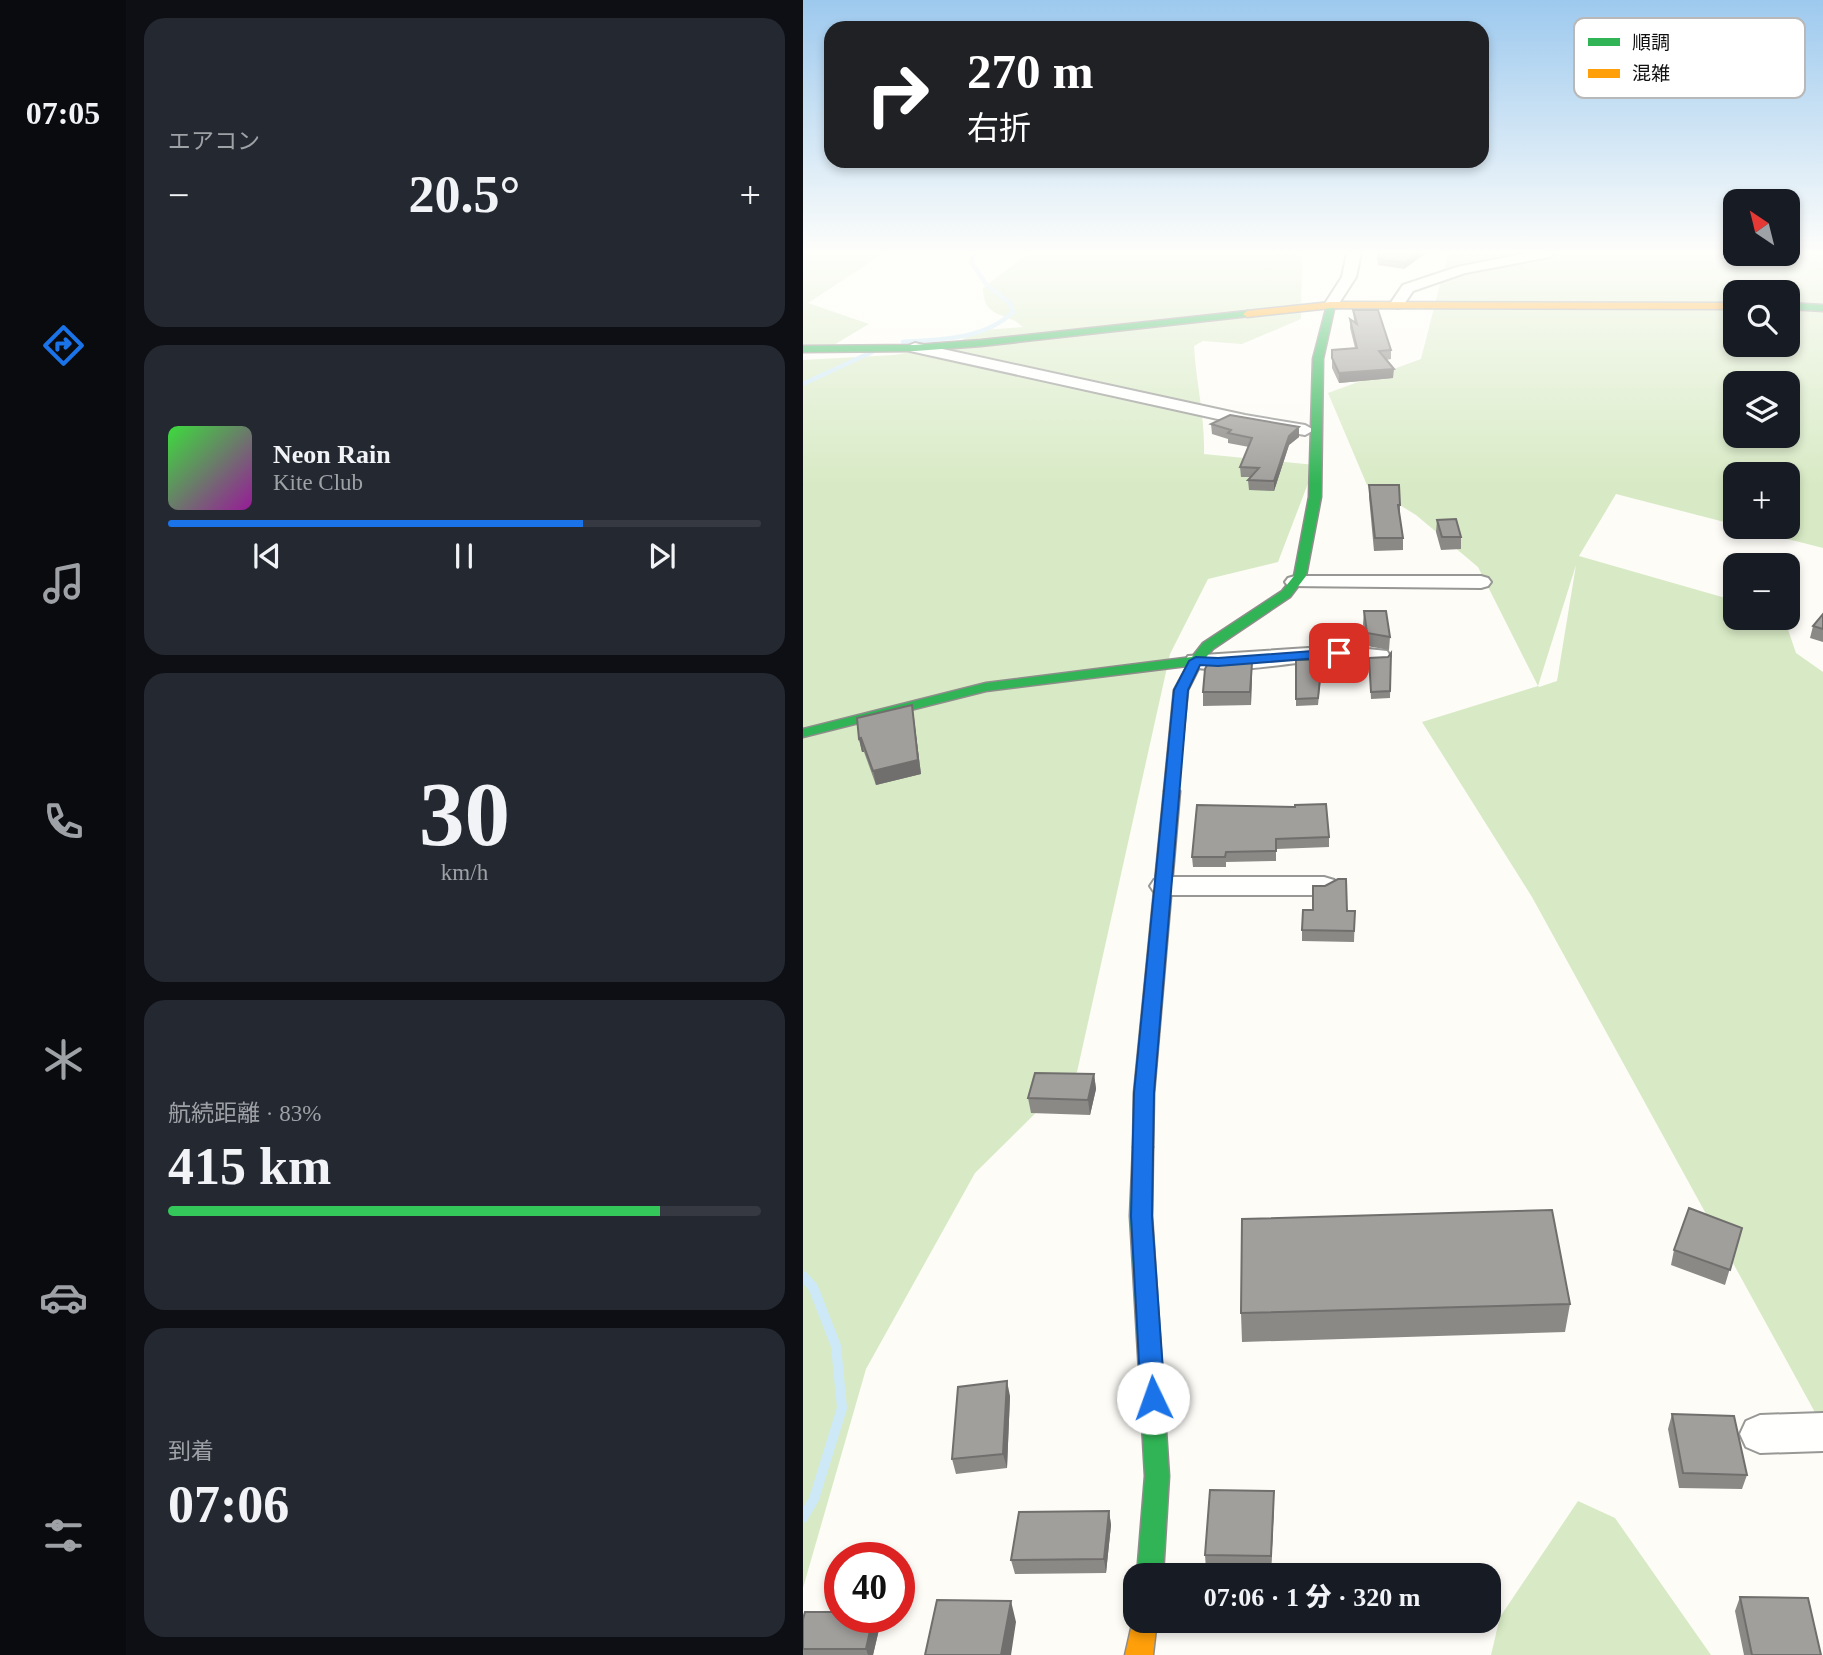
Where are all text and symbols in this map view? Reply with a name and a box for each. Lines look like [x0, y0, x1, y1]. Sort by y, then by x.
legend [1574, 18, 1805, 98]
text: 順調 [1632, 32, 1670, 53]
text: 270 m [967, 44, 1094, 99]
icon: right [852, 49, 943, 140]
text: 混雑 [1632, 63, 1670, 84]
text: 07:05 [26, 95, 100, 131]
text: 右折 [967, 110, 1031, 146]
text: エアコン [168, 129, 260, 154]
text: 20.5° [409, 166, 520, 223]
text: − [168, 174, 189, 216]
text: + [740, 174, 761, 216]
north arrow [1723, 189, 1801, 266]
map controls [1723, 189, 1800, 630]
button: search [1723, 280, 1800, 357]
icon: directions [39, 321, 88, 370]
button: layers [1723, 371, 1800, 448]
text: Neon Rain [273, 440, 391, 469]
button: + [1723, 462, 1800, 539]
text: Kite Club [273, 470, 363, 495]
icon: previous [248, 537, 286, 575]
icon: pause [445, 537, 483, 575]
icon: next [643, 537, 681, 575]
button: − [1723, 553, 1800, 630]
icon: music [39, 559, 88, 608]
pin [1309, 623, 1369, 683]
icon: arrive [1320, 634, 1358, 672]
text: 30 [419, 764, 510, 865]
icon: phone [39, 797, 88, 846]
text: km/h [441, 860, 488, 885]
icon: climate [39, 1035, 88, 1084]
text: 航続距離 · 83% [168, 1101, 321, 1126]
text: 415 km [168, 1138, 331, 1195]
icon: car [39, 1273, 88, 1322]
position arrow [1116, 1361, 1190, 1435]
text: 到着 [168, 1439, 214, 1464]
text: 07:06 [168, 1476, 289, 1533]
icon: filters [39, 1511, 88, 1560]
speed limit sign: 40 [824, 1542, 915, 1633]
text: 07:06 · 1 分 · 320 m [1204, 1583, 1420, 1612]

